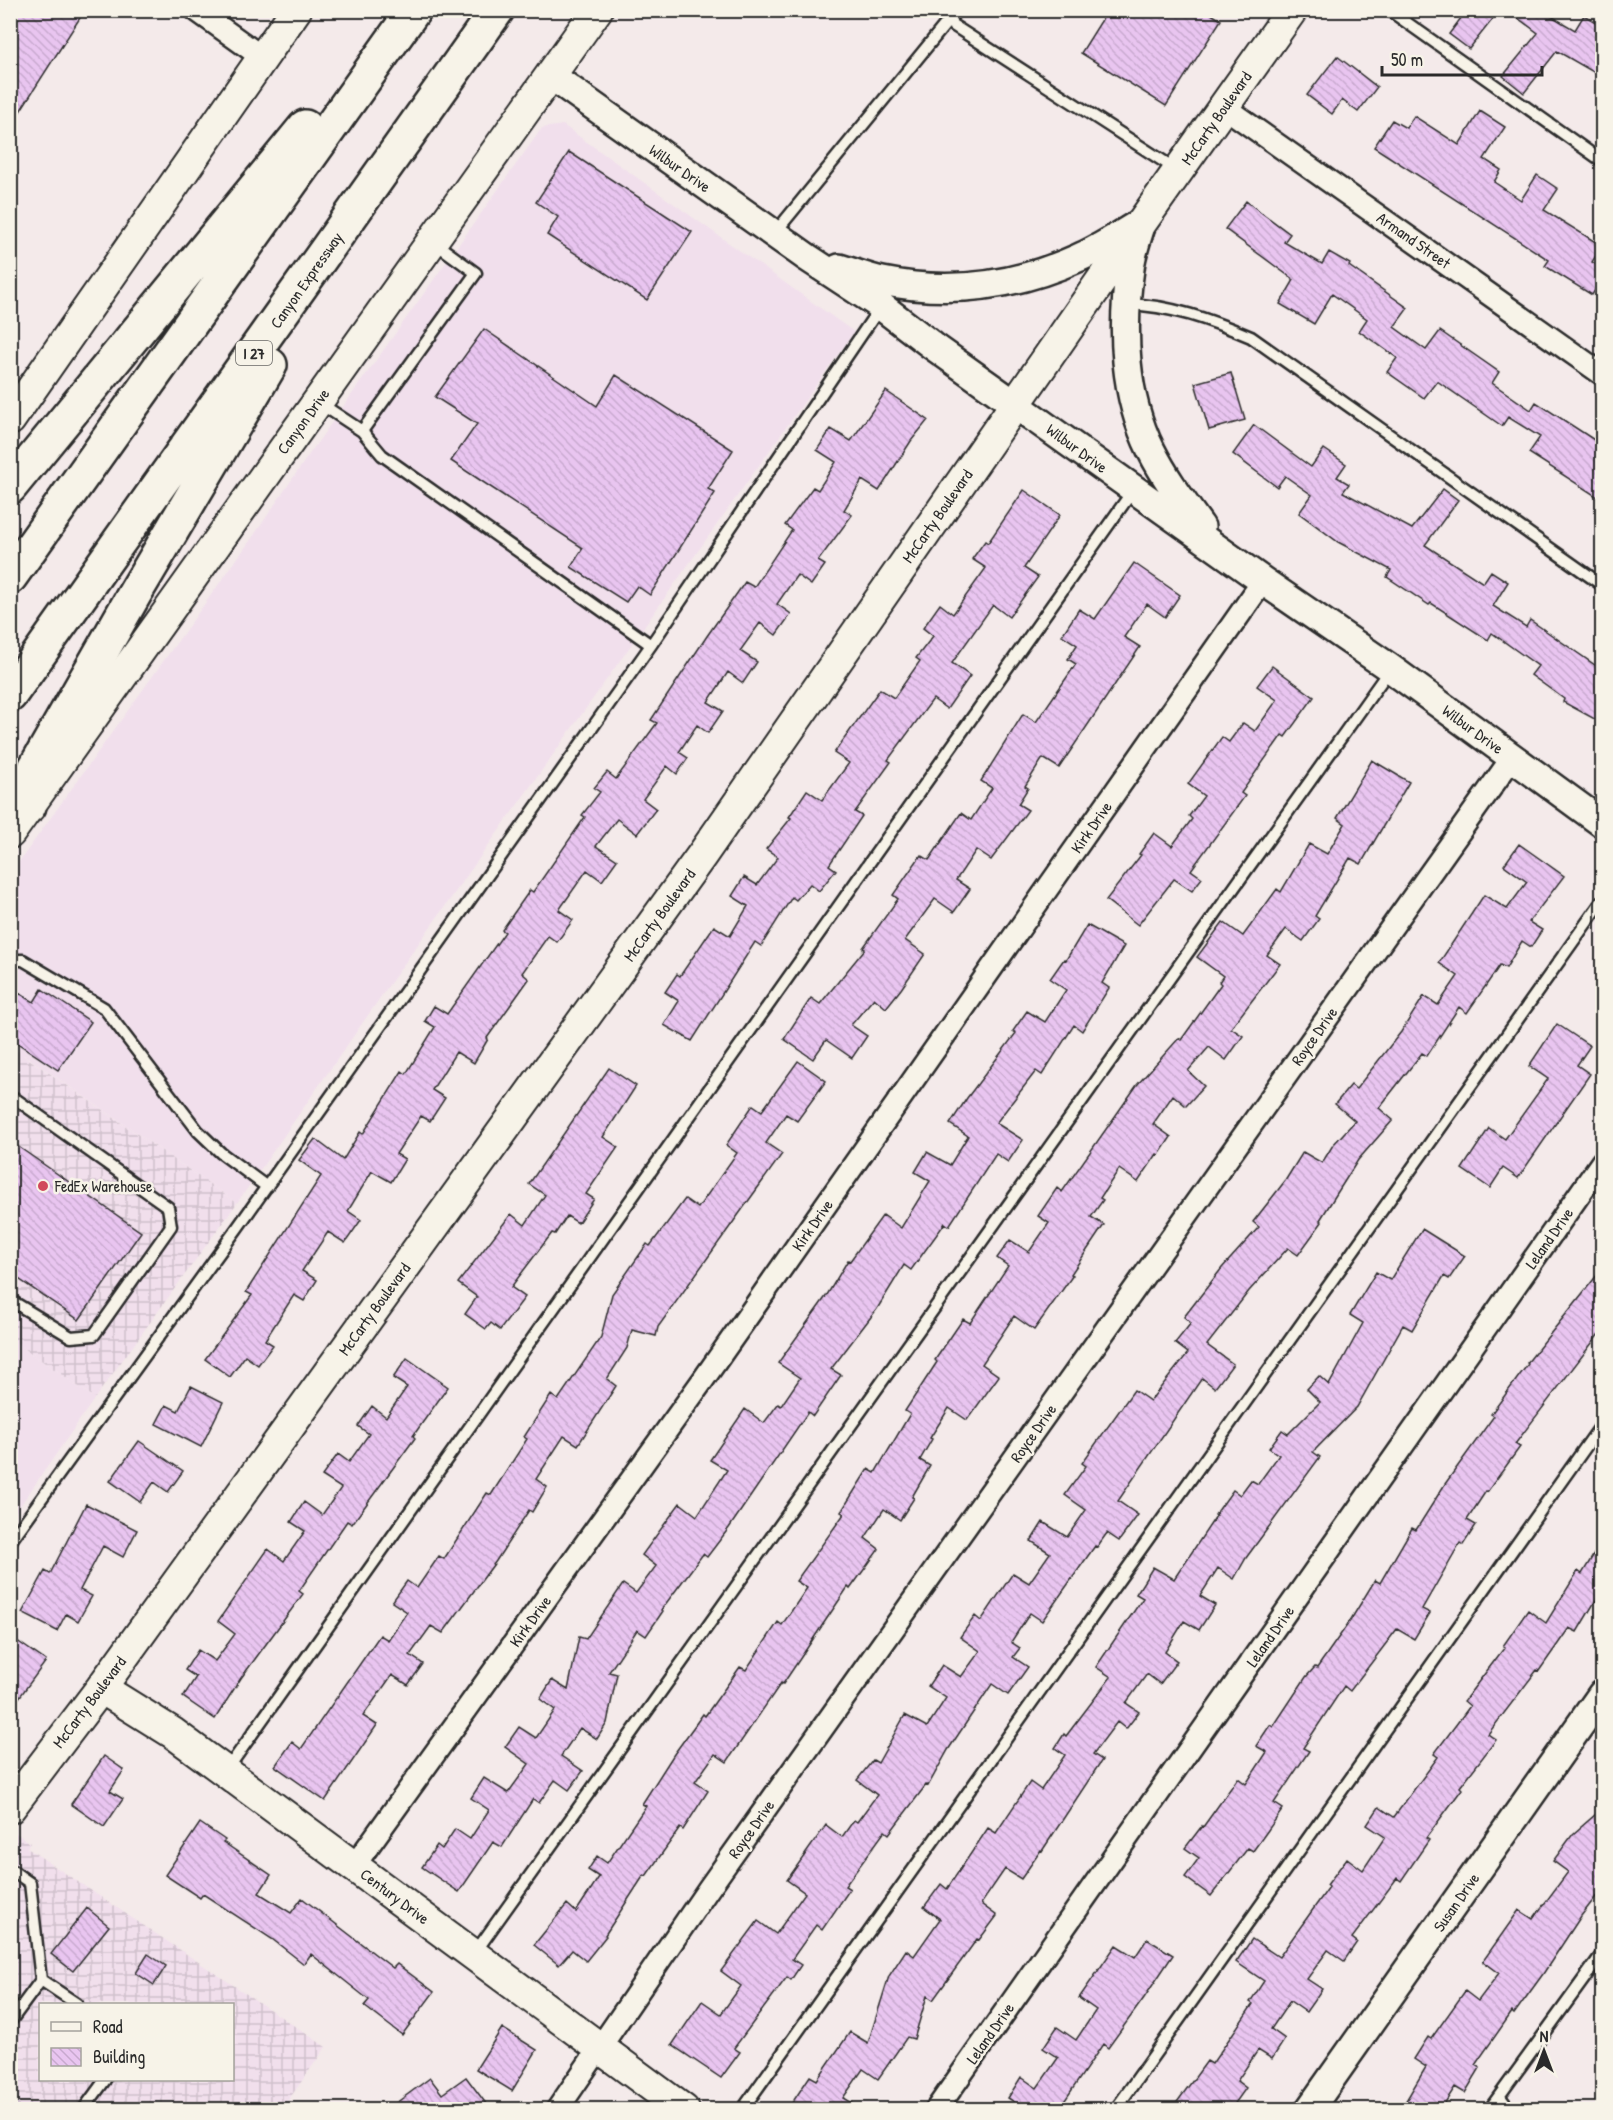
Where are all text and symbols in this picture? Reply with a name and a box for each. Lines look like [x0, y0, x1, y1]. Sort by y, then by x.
scale bar [1382, 39, 1542, 77]
text: 50 m [1391, 47, 1423, 72]
street label: McCarty Boulevard [1176, 67, 1256, 169]
street label: Wilbur Drive [645, 139, 716, 198]
street label: Armand Street [1373, 206, 1456, 274]
street label: Canyon Expressway [265, 227, 347, 333]
road number: I 27 [236, 341, 272, 365]
street label: Canyon Drive [272, 383, 335, 458]
street label: Wilbur Drive [1042, 418, 1113, 478]
street label: McCarty Boulevard [897, 465, 977, 567]
street label: Wilbur Drive [1438, 699, 1509, 759]
street label: Kirk Drive [1065, 796, 1117, 857]
street label: McCarty Boulevard [618, 864, 700, 966]
street label: Royce Drive [1286, 1002, 1343, 1070]
place label: FedEx Warehouse [54, 1175, 153, 1197]
marker: FedEx Warehouse [36, 1179, 50, 1193]
street label: Kirk Drive [786, 1194, 838, 1255]
street label: Leland Drive [1520, 1202, 1578, 1273]
street label: McCarty Boulevard [333, 1258, 415, 1360]
street label: Royce Drive [1005, 1399, 1062, 1467]
street label: Kirk Drive [504, 1590, 556, 1651]
street label: Leland Drive [1241, 1600, 1299, 1671]
street label: McCarty Boulevard [47, 1652, 131, 1752]
street label: Royce Drive [723, 1795, 780, 1863]
street label: Century Drive [356, 1863, 434, 1930]
street label: Susan Drive [1428, 1868, 1485, 1936]
street label: Leland Drive [961, 1997, 1019, 2068]
legend [39, 2003, 234, 2081]
text: Road [93, 2014, 123, 2039]
north arrow [1514, 2021, 1574, 2081]
text: N [1540, 2025, 1549, 2047]
text: Building [93, 2044, 145, 2069]

